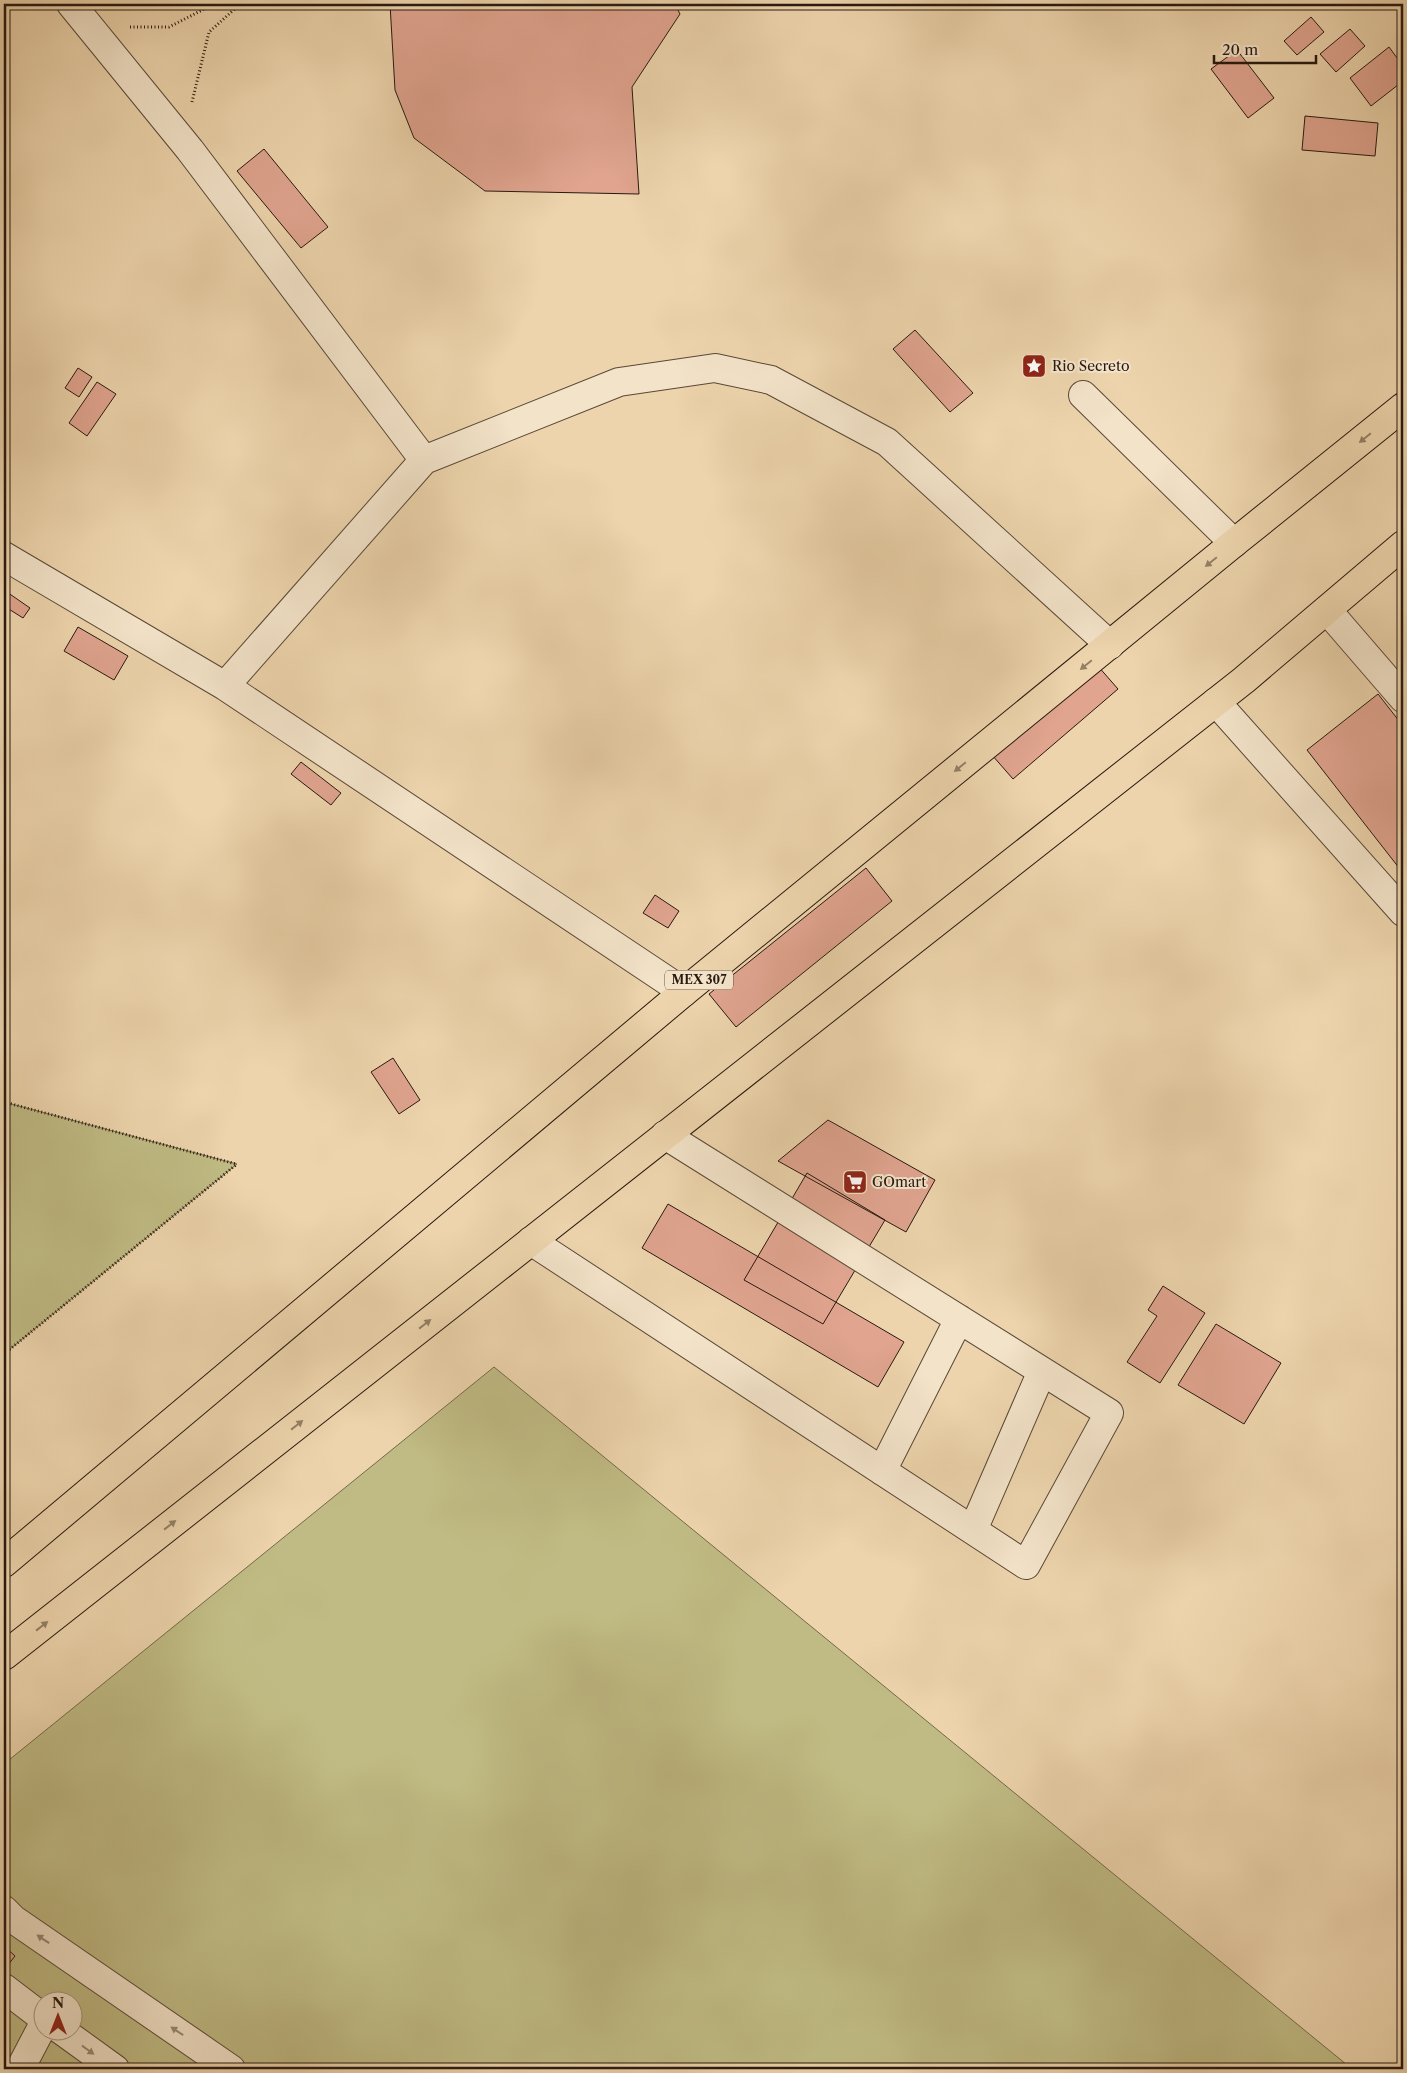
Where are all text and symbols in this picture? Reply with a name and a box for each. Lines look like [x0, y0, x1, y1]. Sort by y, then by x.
scale bar [1214, 32, 1317, 64]
text: 20 m [1222, 40, 1258, 59]
place icon: Rio Secreto [1021, 353, 1047, 379]
place label: Rio Secreto [1052, 357, 1129, 375]
one-way arrow [1359, 432, 1372, 443]
one-way arrow [1205, 556, 1218, 567]
one-way arrow [1080, 659, 1093, 670]
one-way arrow [954, 762, 967, 773]
road number: MEX 307 [665, 970, 733, 990]
supermarket icon: GOmart [842, 1169, 868, 1195]
place label: GOmart [872, 1173, 926, 1191]
one-way arrow [418, 1319, 431, 1330]
one-way arrow [291, 1419, 304, 1430]
one-way arrow [163, 1520, 176, 1531]
one-way arrow [35, 1620, 48, 1631]
one-way arrow [36, 1934, 50, 1944]
north arrow [32, 1990, 82, 2040]
text: N [52, 1994, 64, 2012]
one-way arrow [170, 2026, 184, 2036]
one-way arrow [81, 2045, 95, 2055]

